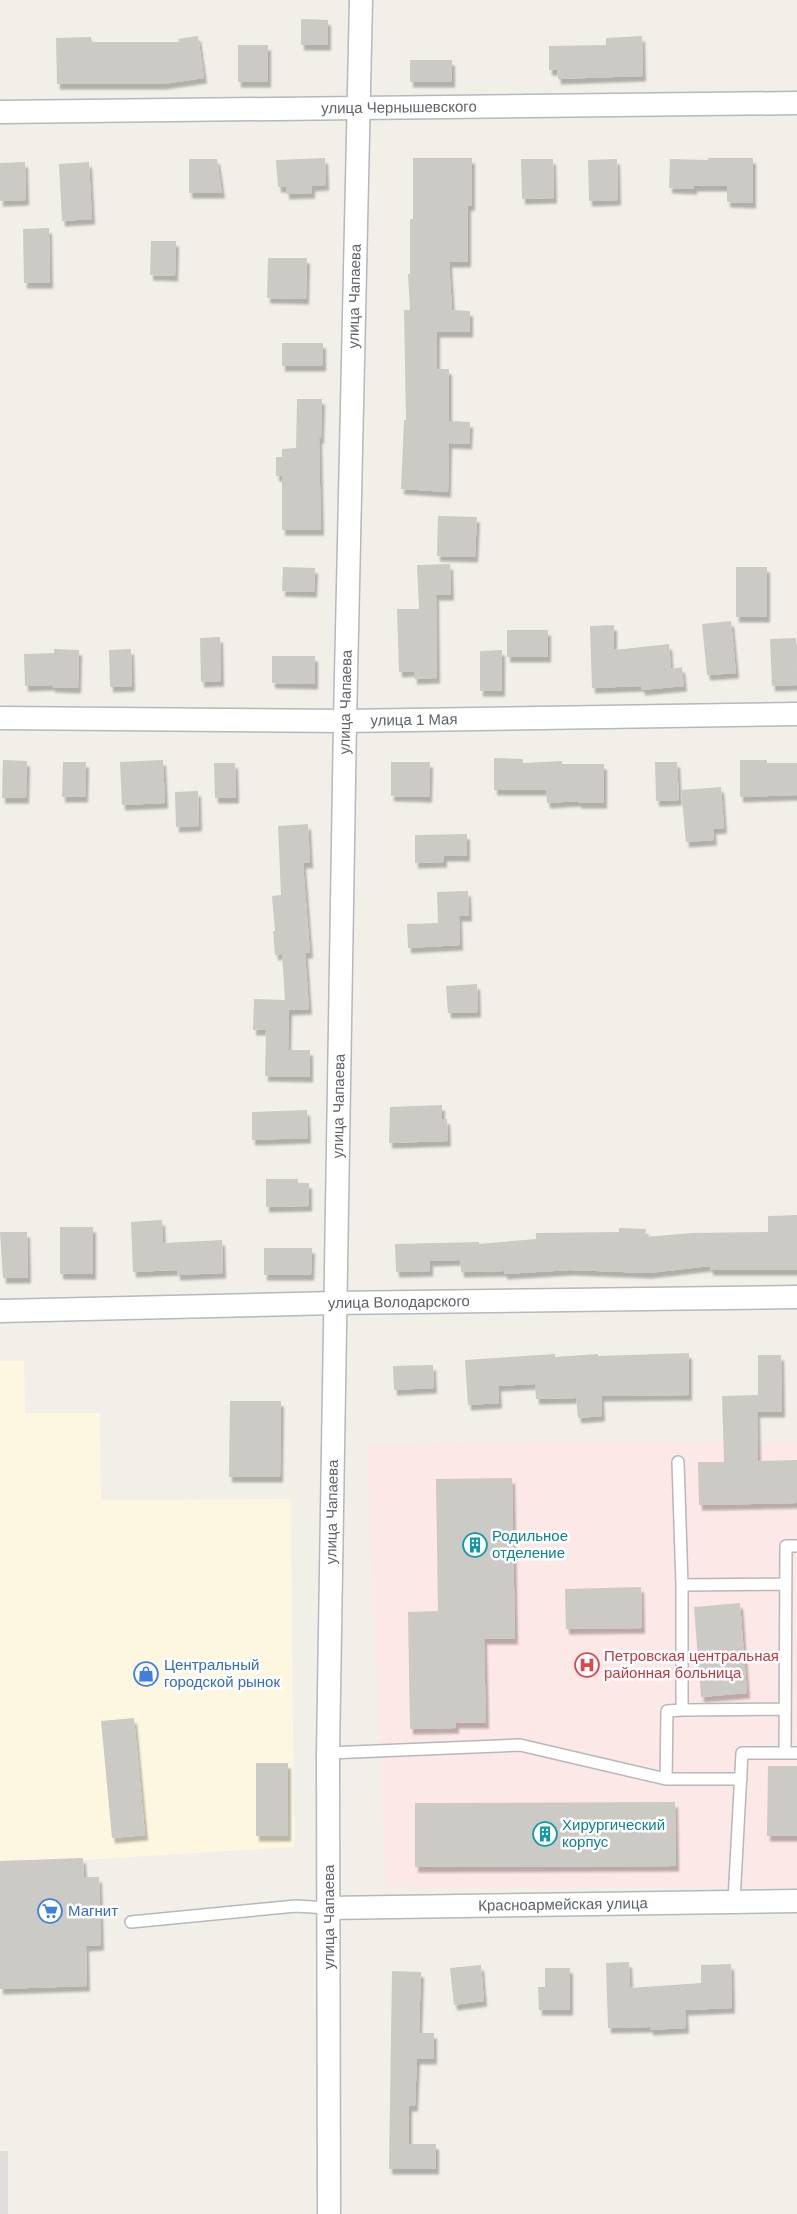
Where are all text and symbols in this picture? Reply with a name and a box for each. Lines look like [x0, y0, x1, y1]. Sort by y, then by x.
street label: улица Чернышевского [321, 98, 477, 116]
street label: улица Чапаева [344, 243, 364, 349]
street label: улица Чапаева [335, 649, 355, 755]
street label: улица 1 Мая [370, 710, 458, 729]
street label: улица Чапаева [329, 1053, 348, 1159]
street label: улица Володарского [328, 1292, 470, 1311]
street label: улица Чапаева [322, 1459, 341, 1565]
place label: Родильное отделение [492, 1527, 568, 1561]
building icon: Родильное отделение [462, 1532, 488, 1558]
place label: Петровская центральная районная больница [604, 1647, 779, 1681]
hospital icon: Петровская центральная районная больница [574, 1652, 600, 1678]
place label: Центральный городской рынок [164, 1656, 280, 1690]
shop icon: Центральный городской рынок [133, 1661, 159, 1687]
place label: Хирургический корпус [562, 1816, 665, 1850]
building icon: Хирургический корпус [532, 1821, 558, 1847]
street label: улица Чапаева [320, 1864, 337, 1969]
street label: Красноармейская улица [478, 1894, 649, 1914]
supermarket icon: Магнит [37, 1898, 63, 1924]
place label: Магнит [68, 1902, 118, 1919]

